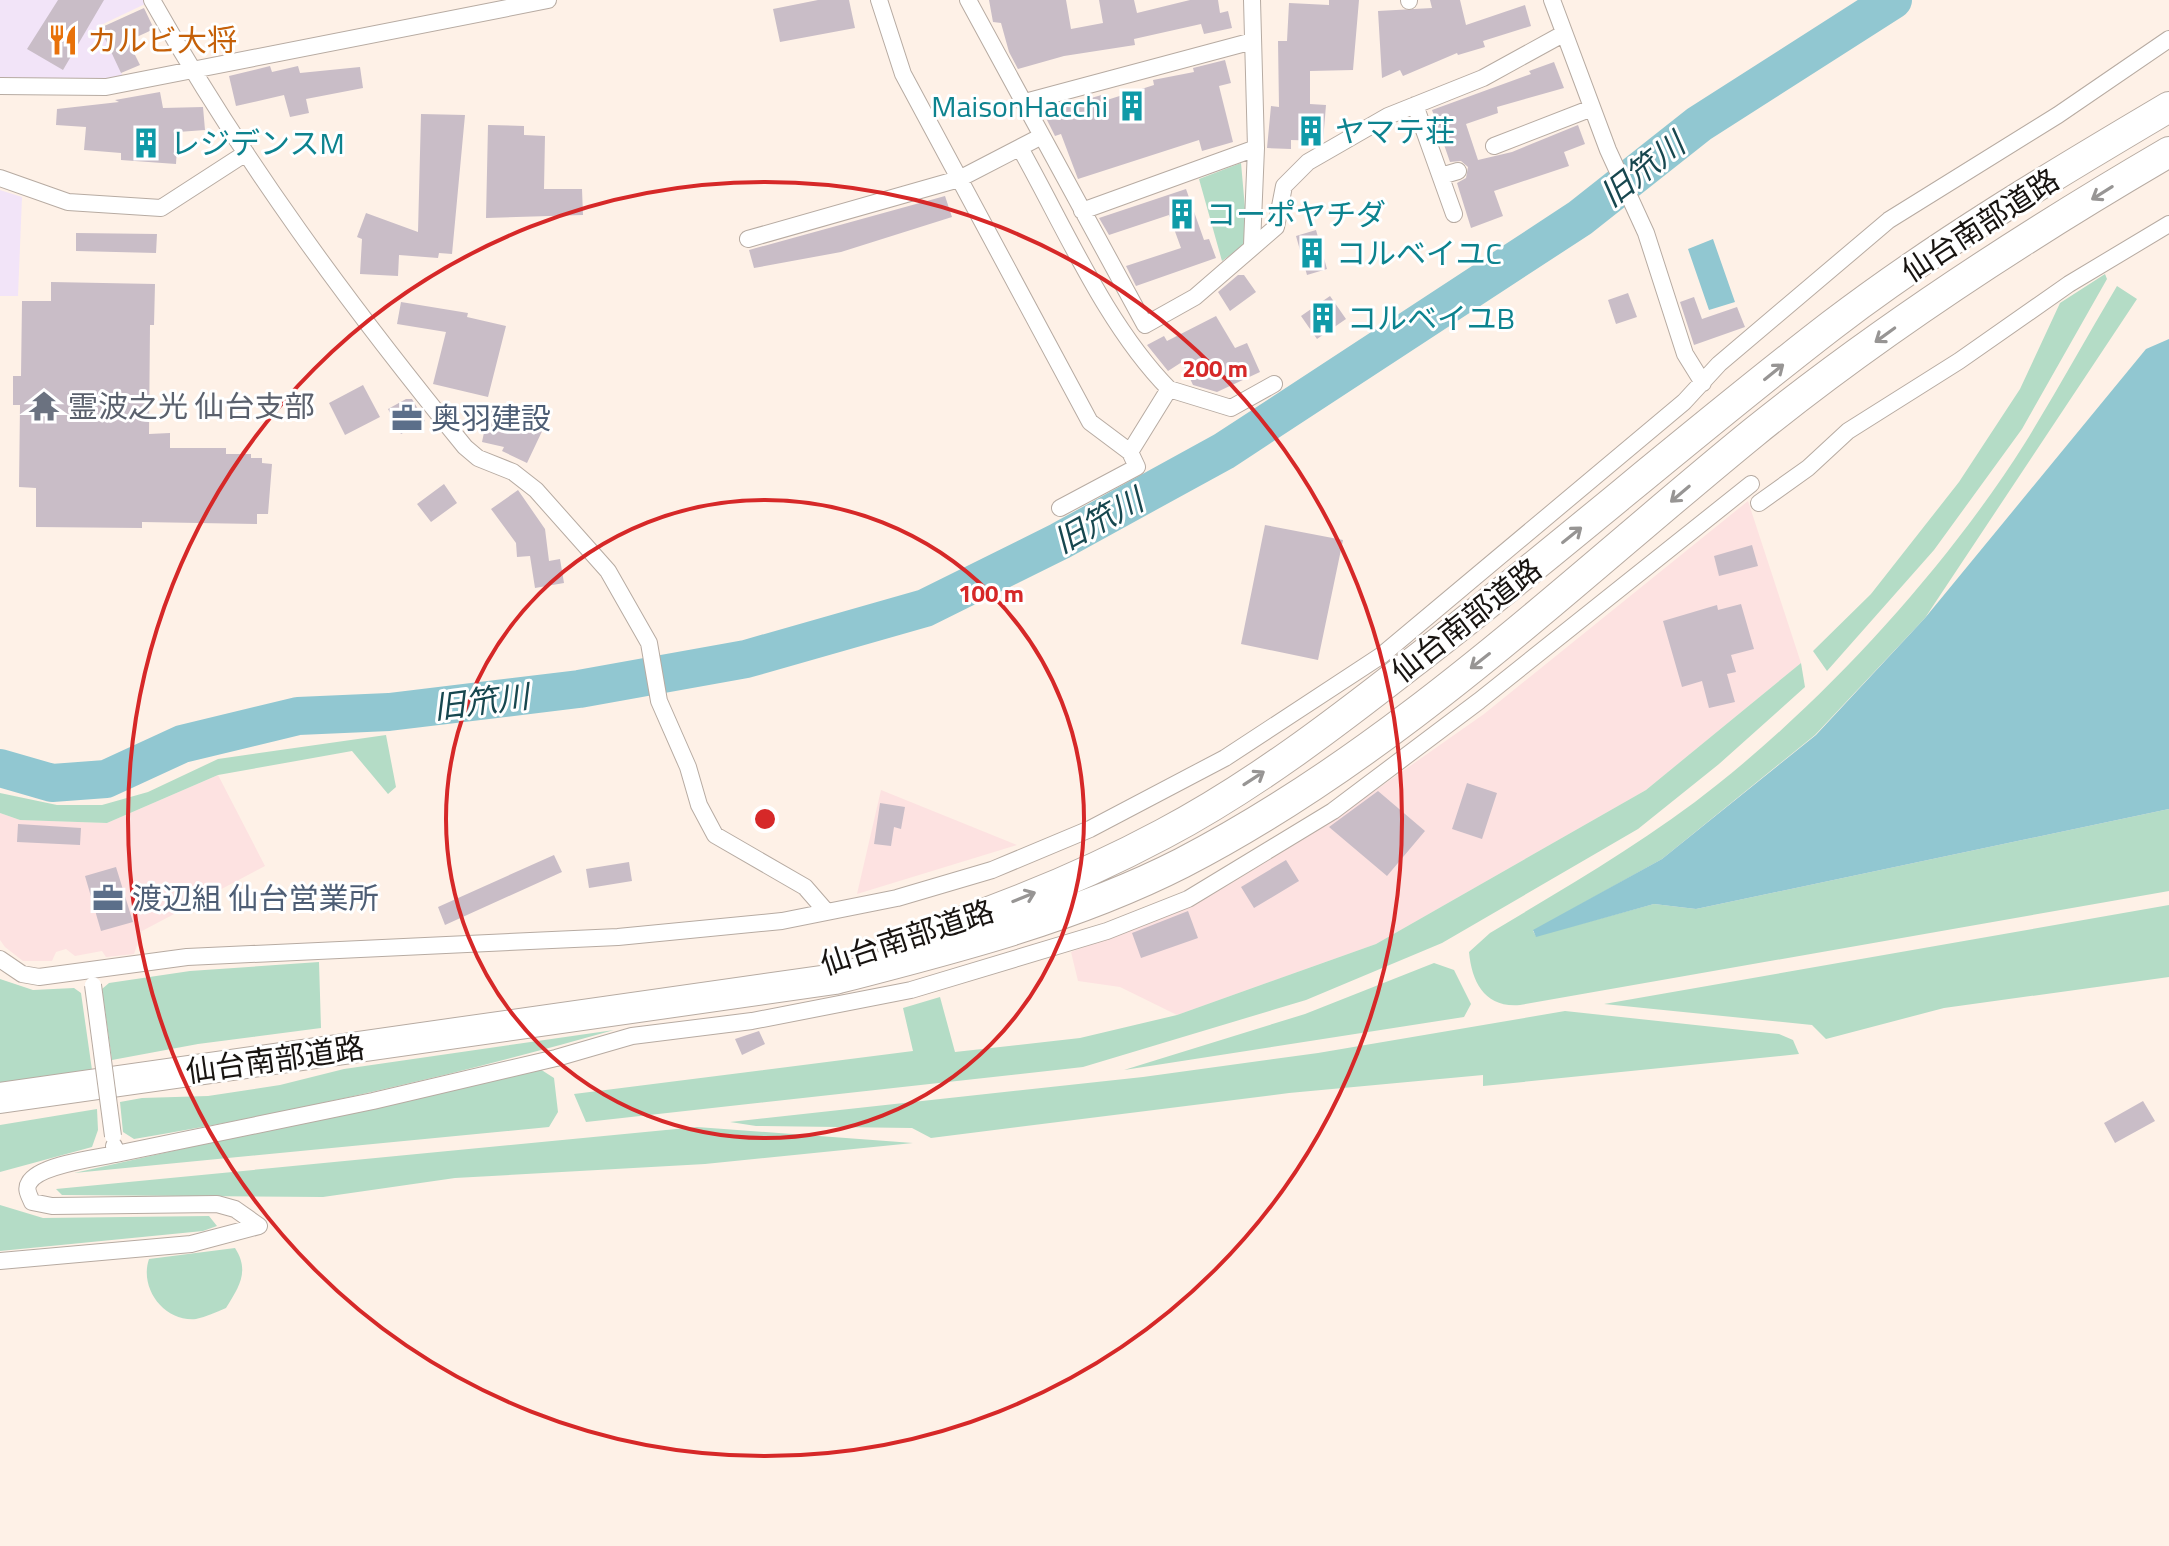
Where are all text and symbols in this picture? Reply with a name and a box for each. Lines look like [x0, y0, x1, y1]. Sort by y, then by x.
place label: カルビ大将 [87, 17, 237, 63]
restaurant icon: カルビ大将 [46, 23, 80, 57]
place label: MaisonHacchi [931, 83, 1108, 129]
building icon: MaisonHacchi [1115, 89, 1149, 123]
place label: ヤマテ荘 [1335, 108, 1455, 154]
building icon: ヤマテ荘 [1294, 114, 1328, 148]
water label: 旧笊川 [1589, 119, 1697, 217]
place label: レジデンスM [170, 120, 345, 166]
building icon: レジデンスM [129, 126, 163, 160]
street label: 仙台南部道路 [1892, 157, 2068, 293]
one-way arrow [2091, 185, 2114, 201]
place label: コーポヤチダ [1206, 191, 1386, 237]
building icon: コーポヤチダ [1165, 197, 1199, 231]
place label: コルベイユC [1336, 230, 1502, 276]
building icon: コルベイユC [1295, 236, 1329, 270]
place label: コルベイユB [1347, 295, 1515, 341]
building icon: コルベイユB [1306, 301, 1340, 335]
one-way arrow [1874, 327, 1896, 343]
text: 200 m [1182, 350, 1248, 386]
one-way arrow [1763, 363, 1784, 381]
place label: 霊波之光 仙台支部 [68, 383, 315, 429]
temple icon: 霊波之光 仙台支部 [27, 389, 61, 423]
place label: 奥羽建設 [431, 395, 551, 441]
office icon: 奥羽建設 [390, 401, 424, 435]
water label: 旧笊川 [1044, 474, 1154, 564]
one-way arrow [1670, 485, 1690, 503]
one-way arrow [1561, 526, 1582, 544]
street label: 仙台南部道路 [1381, 546, 1551, 694]
text: 100 m [958, 575, 1024, 611]
one-way arrow [1470, 652, 1491, 669]
water label: 旧笊川 [430, 671, 535, 731]
one-way arrow [1242, 769, 1265, 785]
centre of rings [751, 805, 779, 833]
place label: 渡辺組 仙台営業所 [132, 875, 379, 921]
office icon: 渡辺組 仙台営業所 [91, 881, 125, 915]
street label: 仙台南部道路 [814, 887, 1000, 987]
one-way arrow [1011, 889, 1036, 903]
street label: 仙台南部道路 [183, 1024, 367, 1094]

